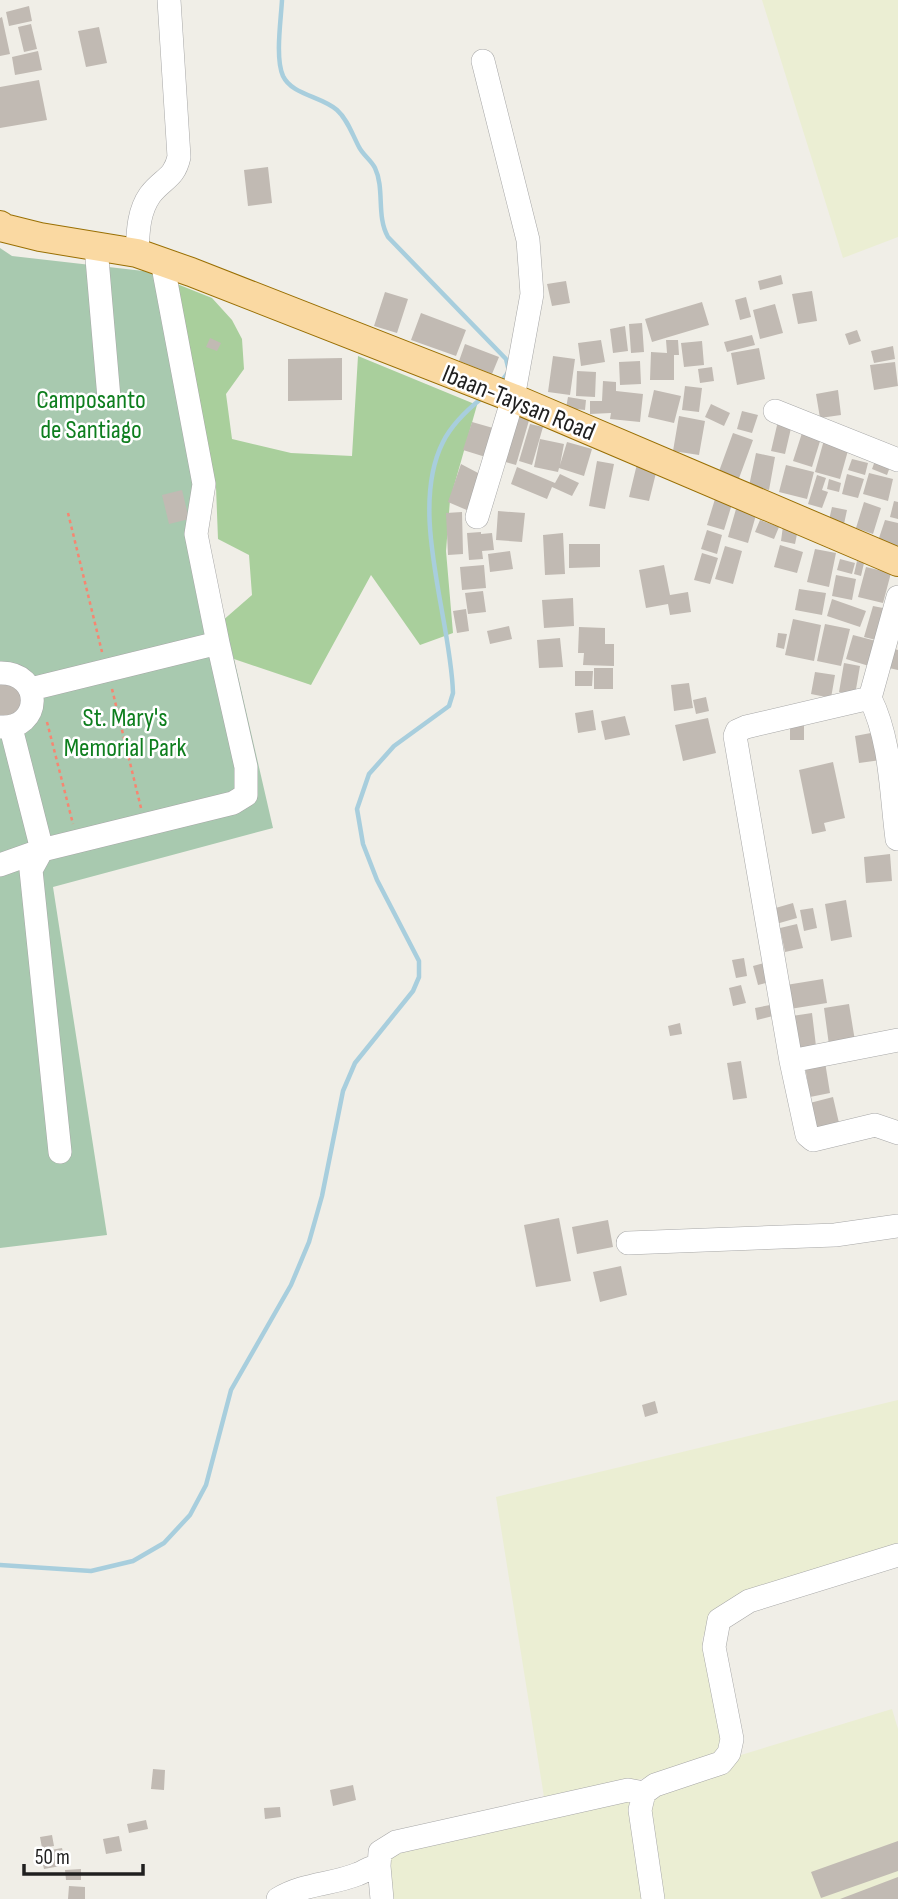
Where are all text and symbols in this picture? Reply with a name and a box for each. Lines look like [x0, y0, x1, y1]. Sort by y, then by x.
street label: Ibaan-Taysan Road [438, 359, 599, 448]
park label: Camposanto de Santiago [36, 385, 146, 446]
park label: St. Mary's Memorial Park [64, 703, 186, 764]
scale bar [24, 1832, 144, 1876]
text: 50 m [35, 1845, 70, 1870]

